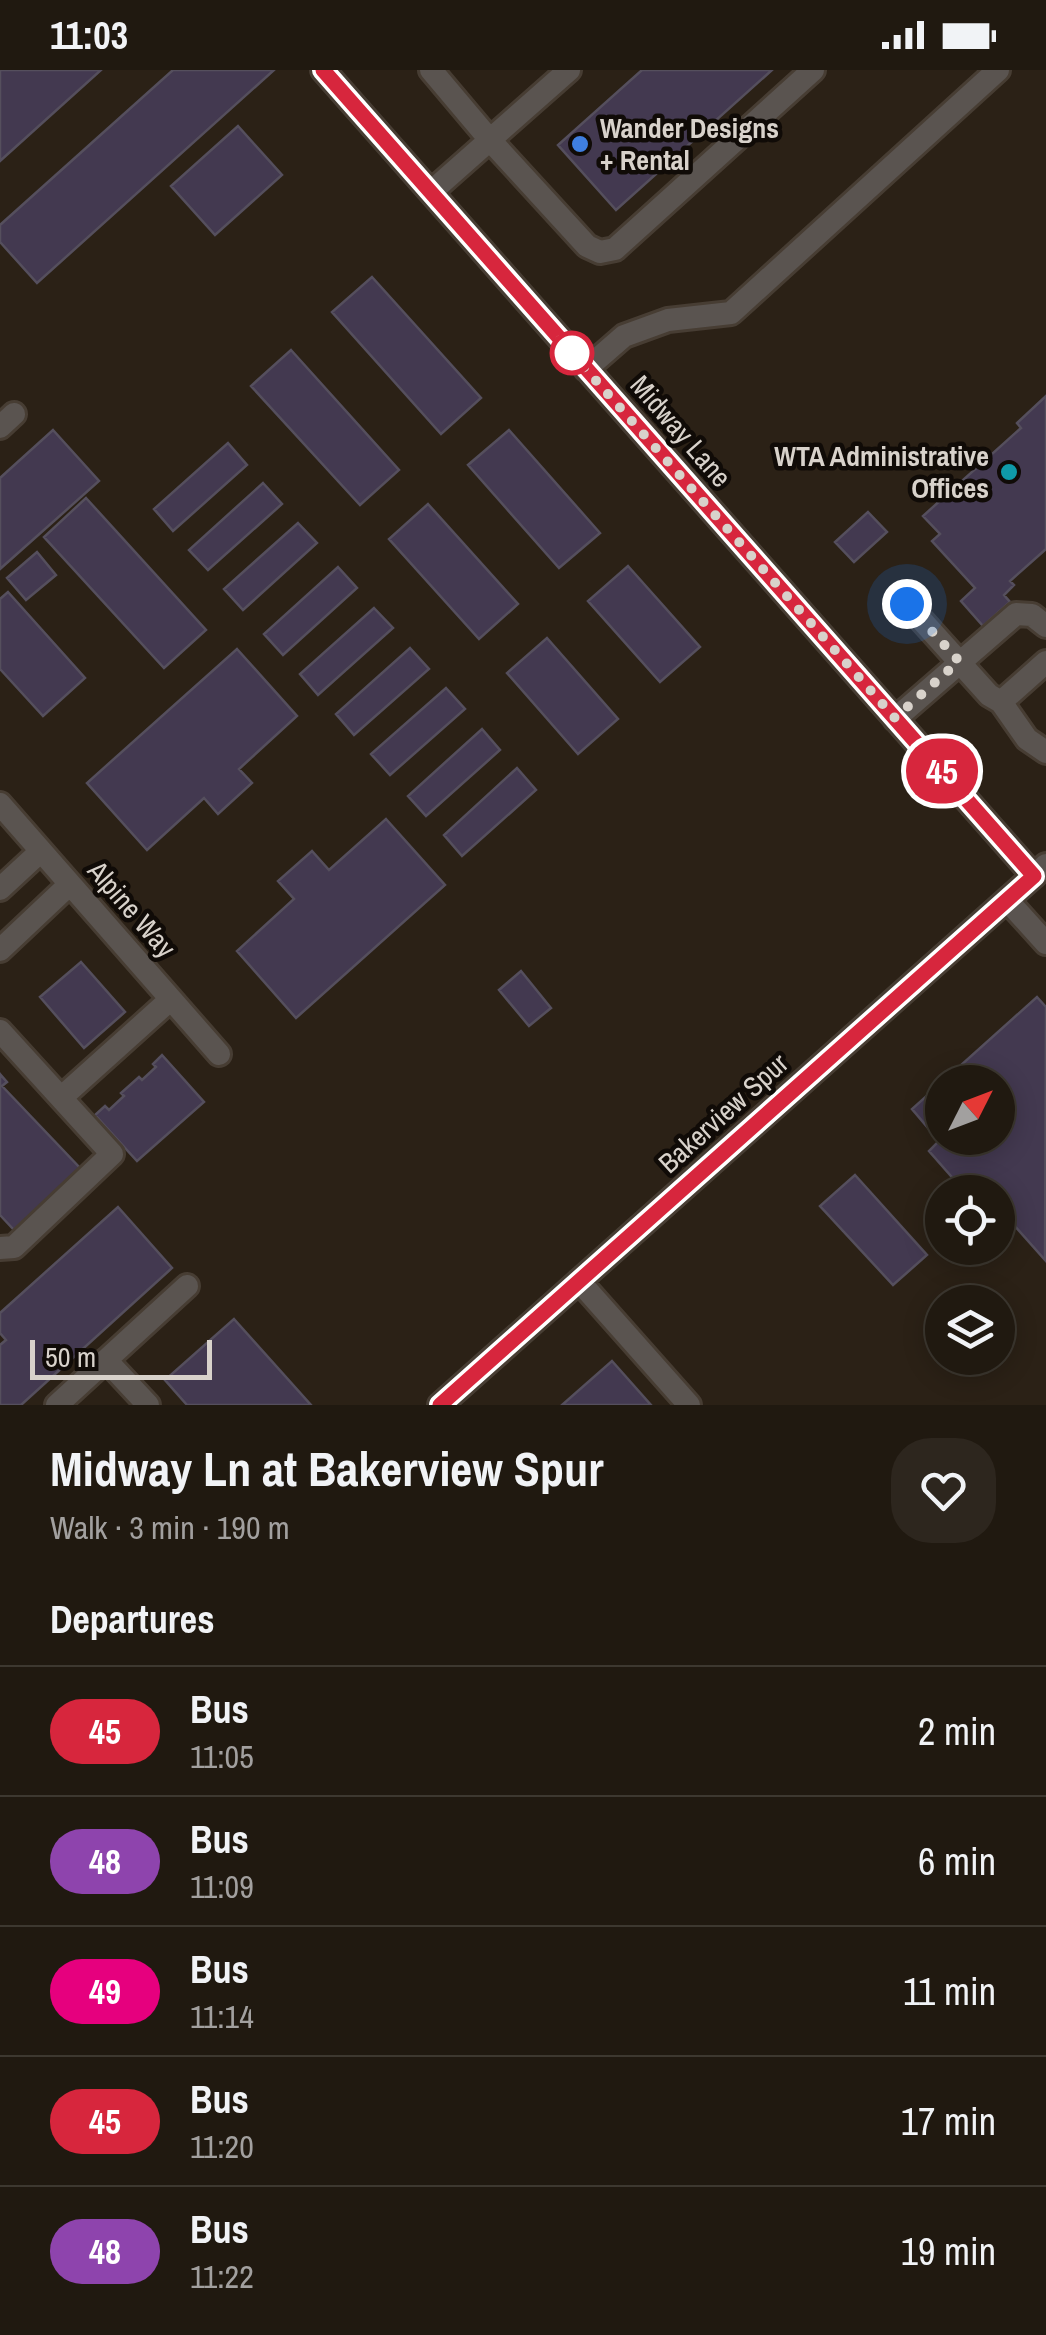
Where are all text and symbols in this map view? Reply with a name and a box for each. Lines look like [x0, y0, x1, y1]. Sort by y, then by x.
text: 11:03 [50, 10, 128, 61]
place label: Wander Designs + Rental [600, 109, 779, 179]
marker: Wander Designs + Rental [569, 133, 591, 155]
unlabelled marker [551, 332, 593, 374]
street label: Midway Lane [622, 367, 740, 495]
place label: WTA Administrative Offices [774, 437, 989, 507]
marker: WTA Administrative Offices [998, 461, 1020, 483]
your location [882, 579, 932, 629]
line badge: 45 [897, 738, 987, 804]
text: 45 [926, 748, 958, 795]
street label: Alpine Way [79, 852, 185, 966]
street label: Bakerview Spur [650, 1044, 796, 1181]
north arrow [925, 1065, 1015, 1155]
map controls [925, 1065, 1015, 1375]
button: locate [925, 1175, 1015, 1265]
button: layers [925, 1285, 1015, 1375]
scale bar [30, 1335, 212, 1380]
text: 50 m [45, 1338, 96, 1376]
text: Midway Ln at Bakerview Spur [50, 1436, 603, 1501]
button: heart [891, 1438, 996, 1543]
text: Walk · 3 min · 190 m [50, 1506, 290, 1549]
text: Departures [50, 1594, 215, 1645]
text: Bus [190, 1684, 249, 1735]
text: 2 min [918, 1706, 996, 1757]
text: 45 [89, 1708, 121, 1755]
text: 11:05 [190, 1735, 254, 1778]
text: Bus [190, 1814, 249, 1865]
text: 6 min [918, 1836, 996, 1887]
text: 48 [89, 1838, 121, 1885]
text: 11:09 [190, 1865, 254, 1908]
text: Bus [190, 1944, 249, 1995]
text: 11 min [903, 1966, 996, 2017]
text: 49 [89, 1968, 121, 2015]
text: 11:14 [190, 1995, 254, 2038]
text: Bus [190, 2074, 249, 2125]
text: 17 min [901, 2096, 996, 2147]
text: 45 [89, 2098, 121, 2145]
text: 11:20 [190, 2125, 254, 2168]
text: Bus [190, 2204, 249, 2255]
text: 19 min [901, 2226, 996, 2277]
text: 48 [89, 2228, 121, 2275]
text: 11:22 [190, 2255, 254, 2298]

